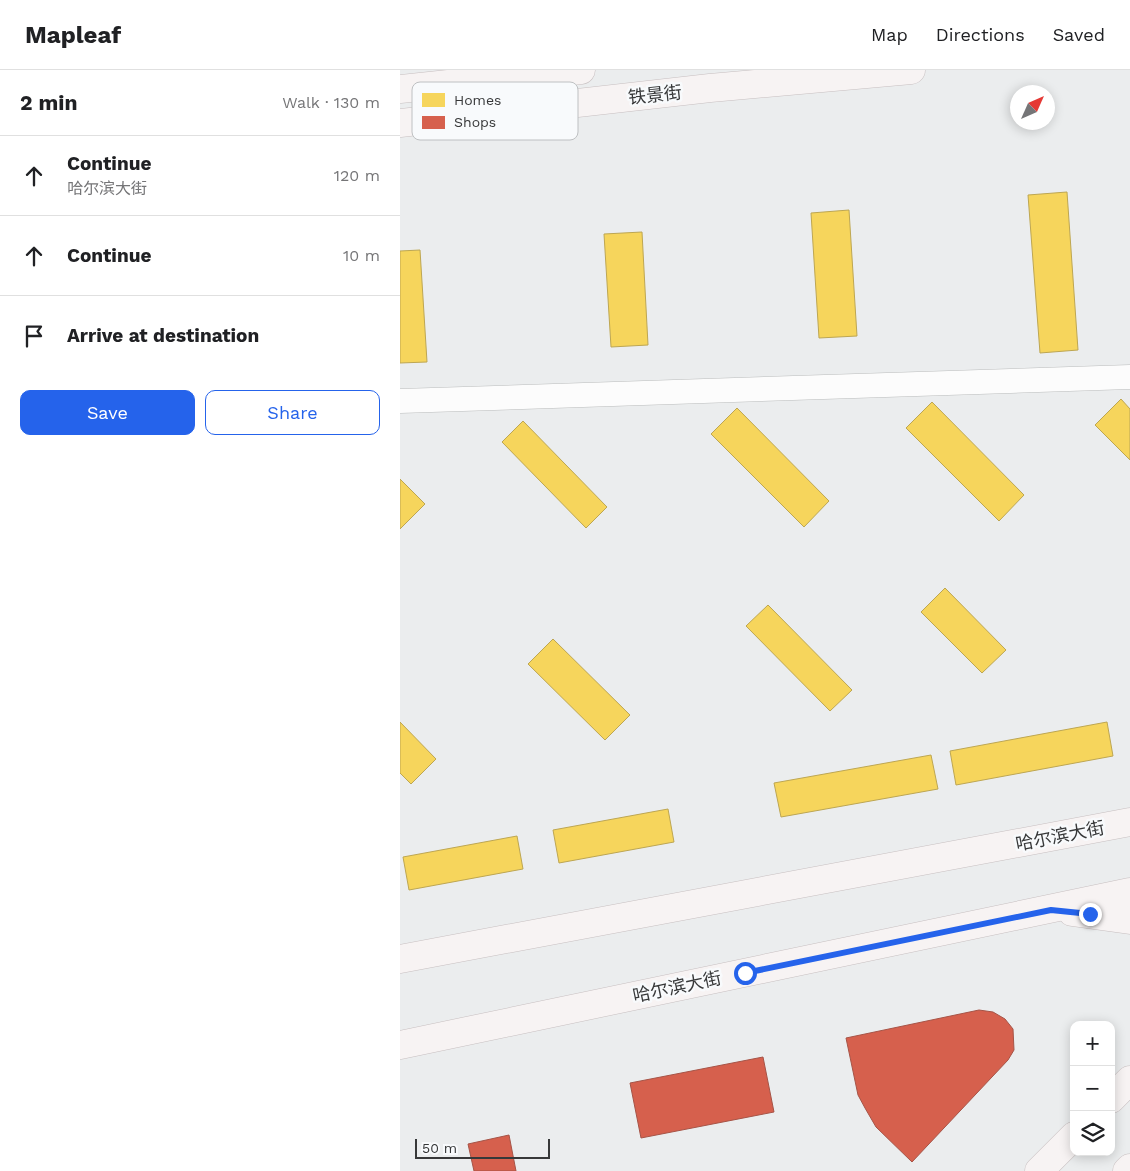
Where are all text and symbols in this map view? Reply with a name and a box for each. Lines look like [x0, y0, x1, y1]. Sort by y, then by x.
text: Mapleaf [25, 21, 121, 49]
text: Map [871, 24, 908, 45]
text: Directions [936, 24, 1025, 45]
text: Saved [1053, 24, 1105, 45]
street label: 铁景街 [627, 81, 683, 108]
legend [412, 82, 578, 140]
north arrow [1010, 85, 1055, 130]
text: 2 min [20, 90, 77, 115]
text: Homes [454, 92, 501, 108]
text: Walk · 130 m [282, 93, 380, 112]
text: Shops [454, 114, 496, 130]
text: Continue [67, 152, 151, 175]
icon: ahead [20, 162, 48, 190]
text: 120 m [334, 166, 380, 185]
text: 哈尔滨大街 [67, 179, 147, 198]
icon: ahead [20, 242, 48, 270]
text: Continue [67, 244, 151, 267]
text: 10 m [343, 246, 380, 265]
icon: arrive [20, 322, 48, 350]
text: Arrive at destination [67, 324, 259, 347]
button: Save [20, 390, 195, 435]
button: Share [205, 390, 380, 435]
street label: 哈尔滨大街 [1014, 817, 1106, 854]
route end [1079, 903, 1102, 926]
route start [734, 962, 757, 985]
street label: 哈尔滨大街 [631, 967, 723, 1006]
map controls [1070, 1021, 1115, 1156]
button: + [1070, 1021, 1115, 1066]
button: − [1070, 1066, 1115, 1111]
button: layers [1070, 1111, 1115, 1156]
scale bar [415, 1136, 550, 1159]
text: 50 m [422, 1140, 457, 1156]

